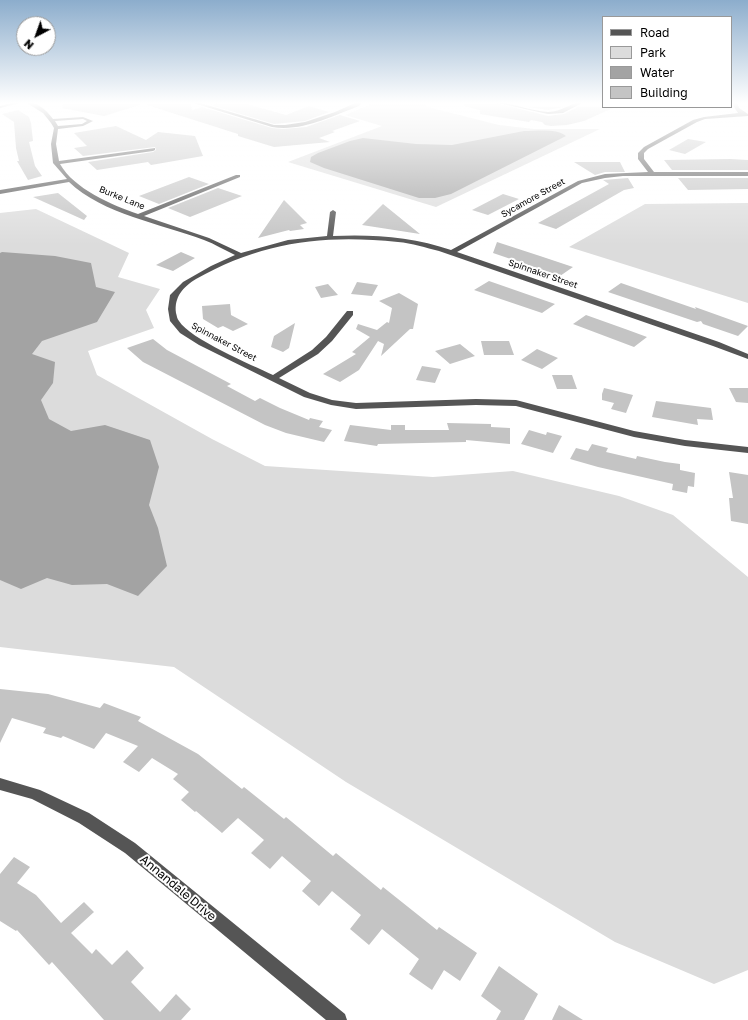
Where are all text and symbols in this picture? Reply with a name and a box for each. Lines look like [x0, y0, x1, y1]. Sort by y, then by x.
north arrow [16, 16, 56, 56]
legend [602, 16, 732, 108]
text: Road [640, 25, 669, 40]
text: N [21, 37, 36, 52]
text: Park [640, 45, 666, 60]
text: Water [640, 65, 674, 80]
text: Building [640, 85, 688, 100]
street label: Sycamore Street [499, 176, 567, 220]
street label: Burke Lane [98, 184, 146, 212]
street label: Spinnaker Street [507, 257, 579, 291]
street label: Spinnaker Street [190, 320, 258, 364]
street label: Annandale Drive [137, 852, 219, 924]

